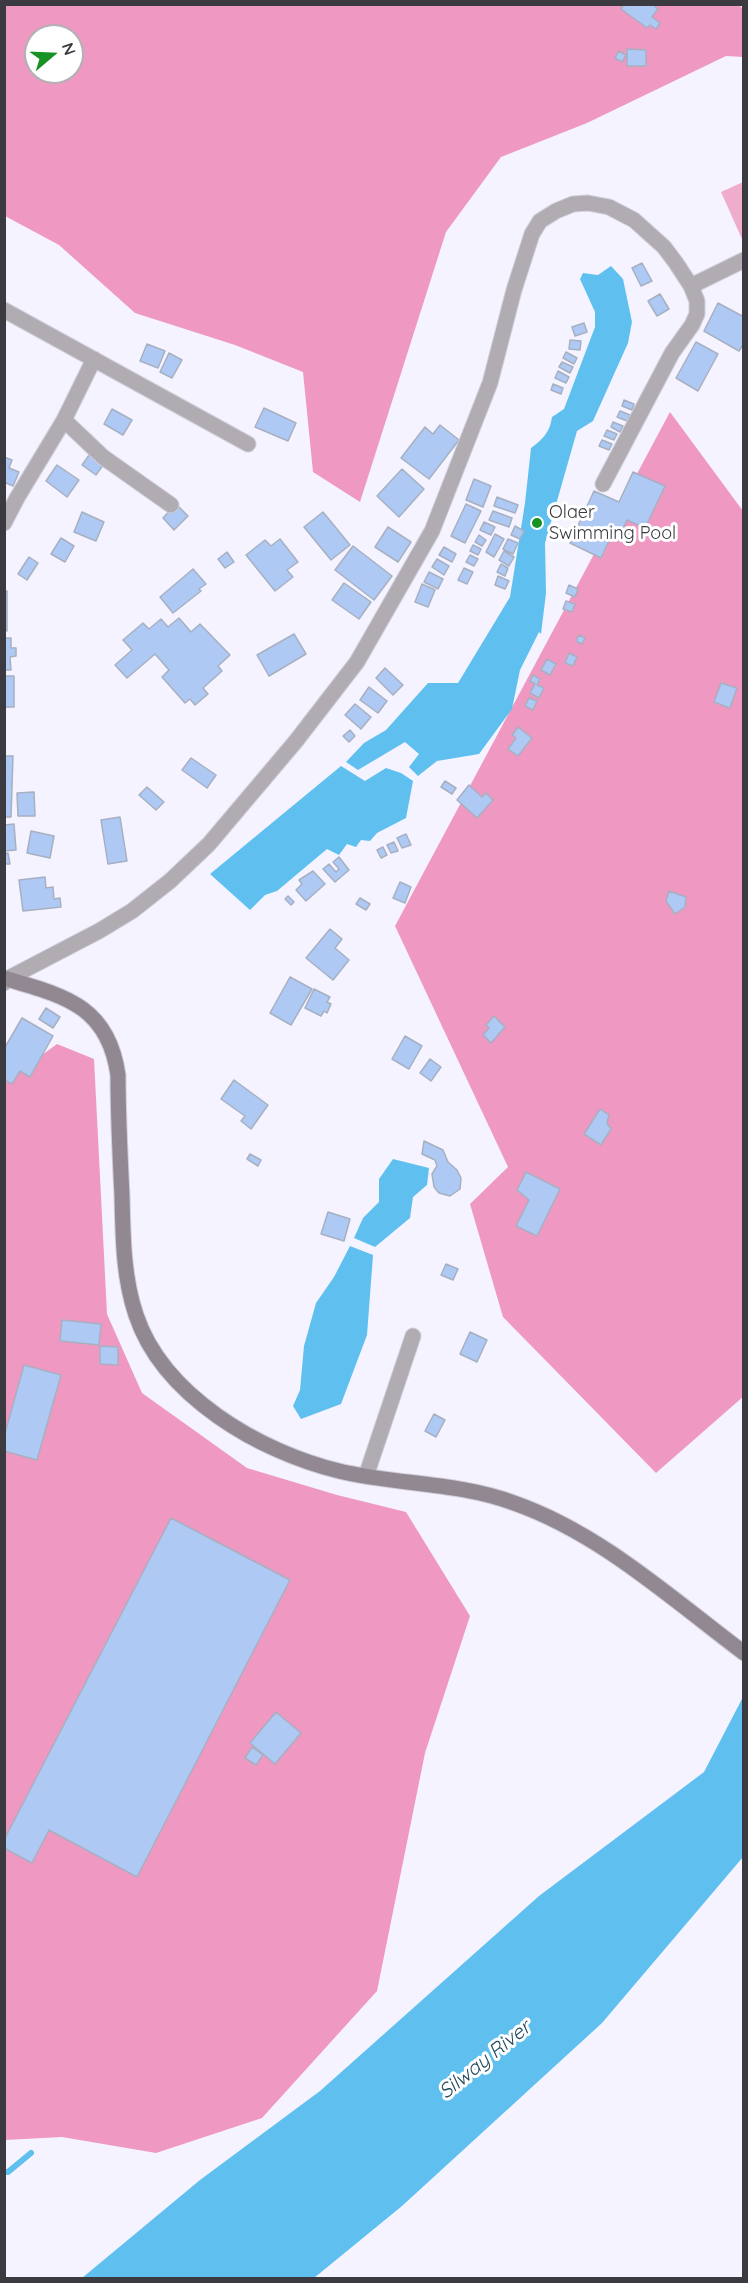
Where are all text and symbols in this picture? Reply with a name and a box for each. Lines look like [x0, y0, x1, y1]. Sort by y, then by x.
north arrow [24, 24, 84, 84]
text: N [58, 40, 80, 58]
place label: Olaer Swimming Pool [549, 502, 676, 544]
marker: Olaer Swimming Pool [530, 516, 544, 530]
water label: Silway River [434, 2016, 536, 2104]

